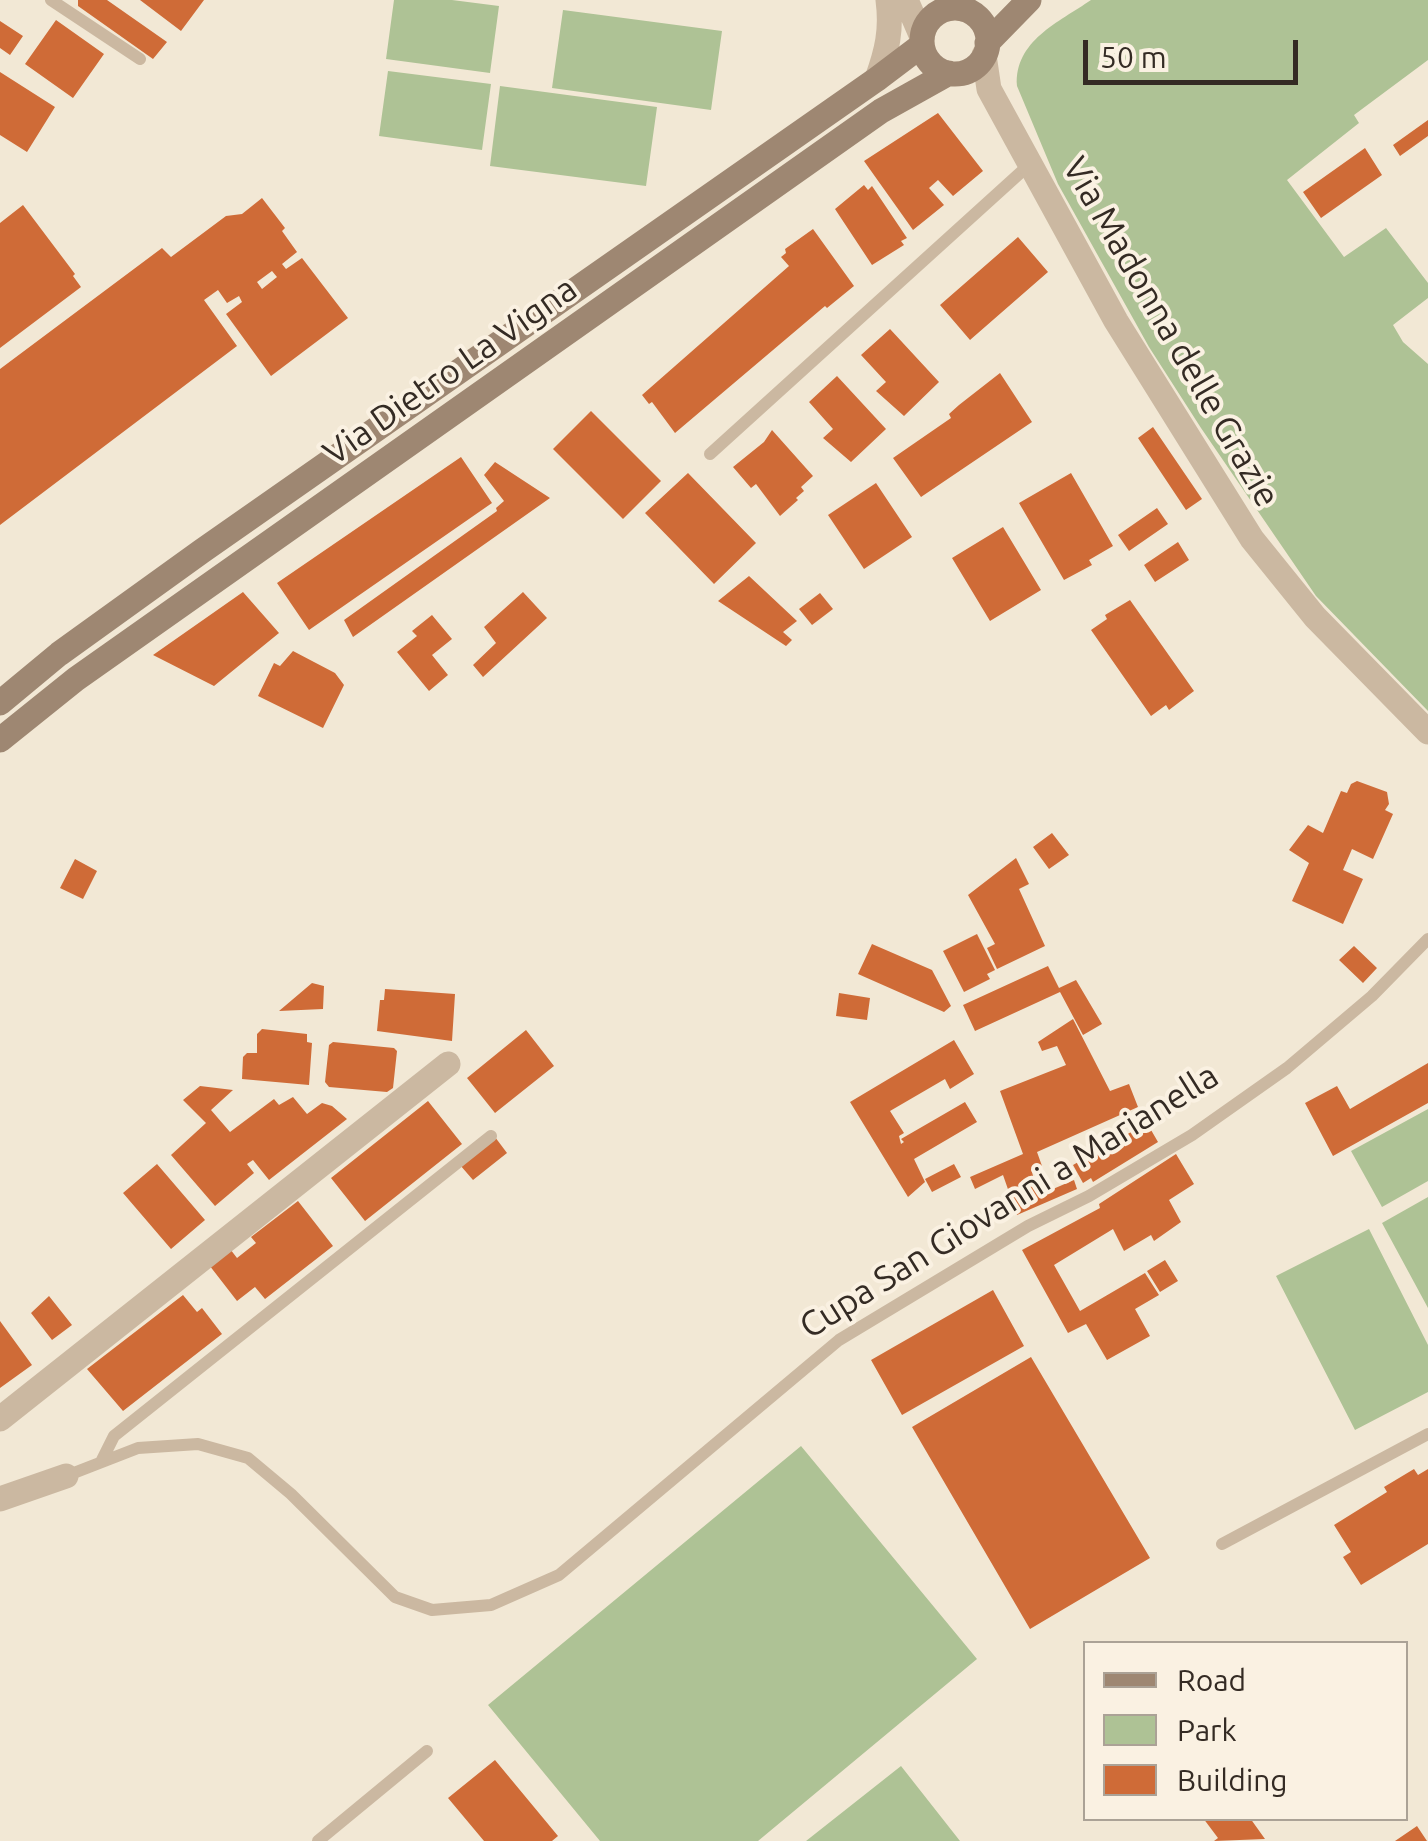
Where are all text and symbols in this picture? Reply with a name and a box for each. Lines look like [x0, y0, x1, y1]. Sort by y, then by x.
scale bar [1088, 20, 1303, 82]
text: 50 m [1100, 40, 1167, 74]
street label: Via Madonna delle Grazie [1054, 150, 1288, 514]
street label: Via Dietro La Vigna [315, 268, 585, 474]
street label: Cupa San Giovanni a Marianella [792, 1055, 1226, 1347]
legend [1083, 1641, 1408, 1821]
text: Road [1177, 1663, 1246, 1697]
text: Park [1177, 1713, 1237, 1747]
text: Building [1177, 1763, 1288, 1797]

